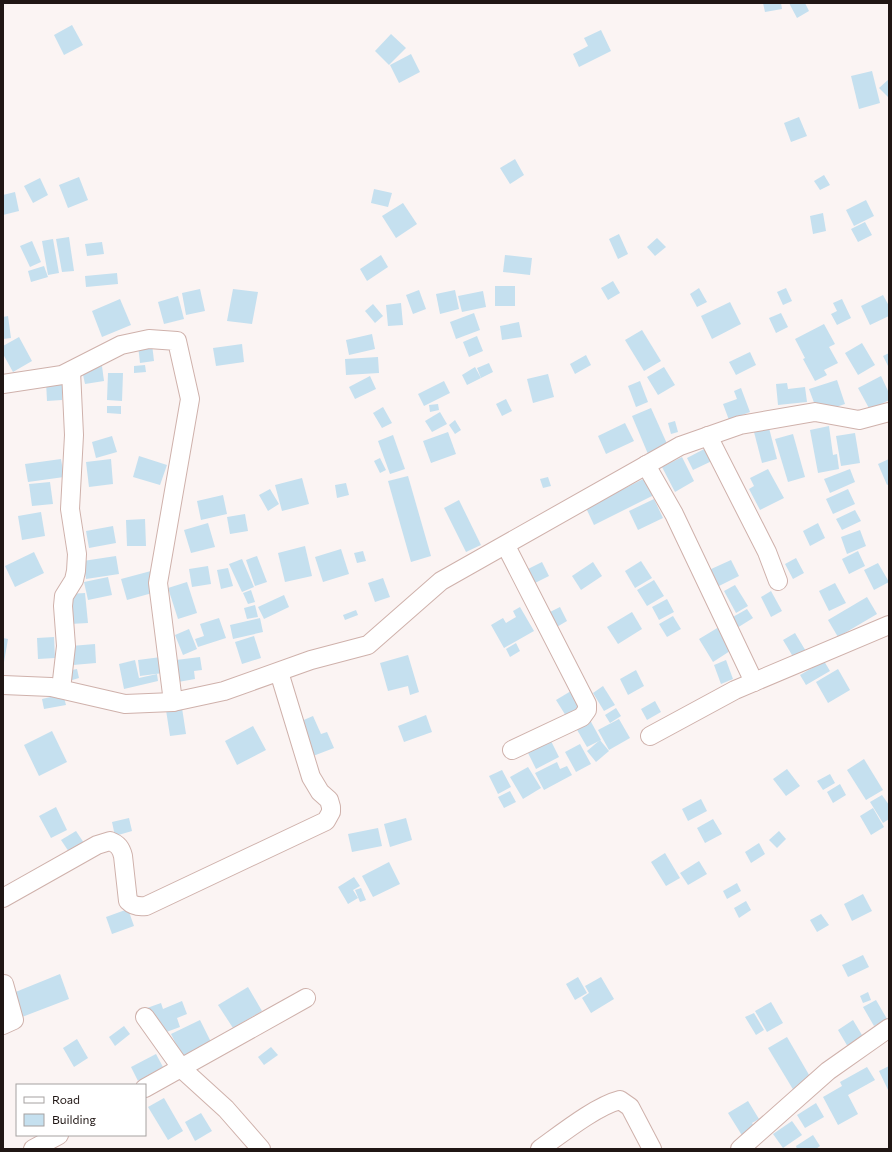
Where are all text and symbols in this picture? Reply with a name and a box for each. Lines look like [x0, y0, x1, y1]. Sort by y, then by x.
legend [16, 1084, 146, 1136]
text: Road [52, 1092, 80, 1106]
text: Building [52, 1112, 96, 1126]

